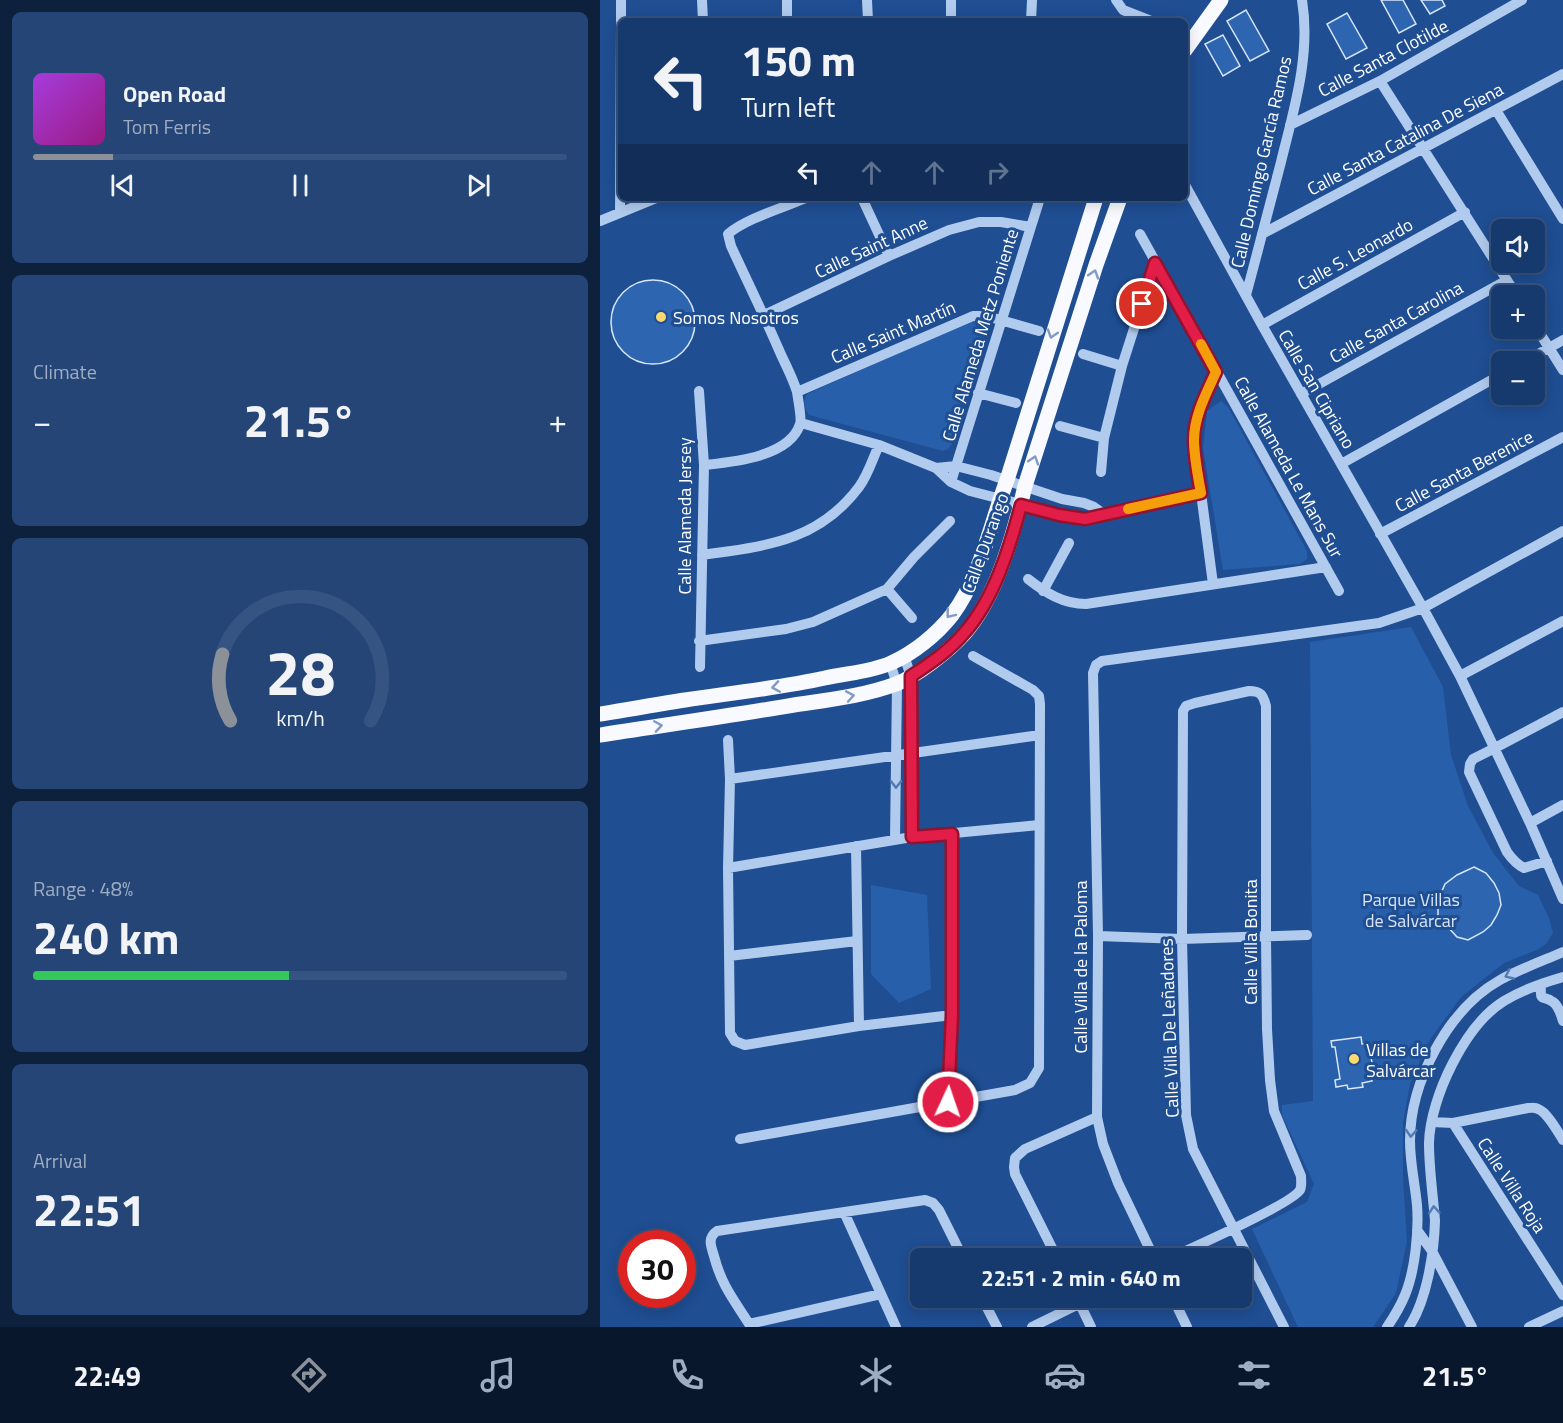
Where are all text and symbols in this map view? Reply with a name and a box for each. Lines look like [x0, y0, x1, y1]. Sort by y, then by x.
street label: Calle Santa Clotilde [1313, 12, 1453, 104]
text: 150 m [741, 28, 856, 92]
icon: left [642, 42, 720, 120]
street label: Calle Domingo García Ramos [1223, 53, 1299, 271]
street label: Calle Santa Catalina De Siena [1302, 76, 1508, 202]
text: Open Road [123, 77, 226, 111]
text: Turn left [741, 86, 835, 127]
text: Tom Ferris [123, 111, 211, 142]
icon: left [792, 156, 825, 189]
icon: ahead [855, 156, 888, 189]
icon: ahead [918, 156, 951, 189]
icon: right [981, 156, 1014, 189]
icon: previous [106, 169, 139, 202]
icon: pause [284, 169, 317, 202]
icon: next [462, 169, 495, 202]
street label: Calle Saint Anne [810, 209, 932, 285]
street label: Calle S. Leonardo [1292, 211, 1418, 297]
map controls [1491, 219, 1545, 405]
button: sound [1491, 219, 1545, 273]
street label: Calle Alameda Metz Poniente [935, 225, 1025, 445]
one-way arrow [1087, 269, 1099, 280]
street label: Calle Santa Carolina [1324, 274, 1468, 370]
pin [1116, 278, 1167, 329]
button: + [1491, 285, 1545, 339]
icon: arrive [1125, 287, 1158, 320]
street label: Calle Saint Martín [826, 294, 960, 370]
place label: Somos Nosotros [673, 304, 799, 331]
marker: Somos Nosotros [654, 310, 668, 324]
street label: Calle San Cipriano [1272, 324, 1362, 454]
one-way arrow [1047, 328, 1060, 339]
button: − [1491, 351, 1545, 405]
text: Climate [33, 356, 97, 387]
street label: Calle Alameda Le Mans Sur [1228, 371, 1350, 563]
text: 21.5° [244, 386, 356, 454]
text: − [33, 396, 51, 446]
text: + [549, 396, 567, 446]
street label: Calle Santa Berenice [1390, 423, 1538, 519]
street label: Calle Alameda Jersey [671, 437, 698, 595]
one-way arrow [1027, 455, 1039, 466]
street label: Calle Durango [954, 489, 1016, 597]
one-way arrow [947, 608, 958, 619]
text: 28 [265, 624, 335, 719]
one-way arrow [772, 680, 782, 693]
one-way arrow [846, 690, 855, 702]
text: km/h [276, 702, 324, 734]
one-way arrow [653, 721, 662, 733]
one-way arrow [890, 780, 902, 789]
text: Range · 48% [33, 873, 133, 904]
street label: Calle Villa Bonita [1237, 879, 1264, 1005]
street label: Calle Villa de la Paloma [1067, 881, 1094, 1053]
park label: Parque Villas de Salvárcar [1362, 886, 1460, 934]
text: 240 km [33, 903, 179, 971]
street label: Calle Villa De Leñadores [1152, 938, 1186, 1118]
one-way arrow [1505, 968, 1516, 980]
place label: Villas de Salvárcar [1366, 1036, 1436, 1084]
marker: Villas de Salvárcar [1347, 1052, 1361, 1066]
position arrow [916, 1070, 980, 1134]
one-way arrow [1404, 1129, 1417, 1138]
street label: Calle Villa Roja [1471, 1132, 1553, 1238]
text: Arrival [33, 1145, 87, 1176]
text: 22:51 [33, 1175, 145, 1243]
one-way arrow [1428, 1205, 1441, 1214]
speed limit sign: 30 [618, 1230, 696, 1308]
text: 22:51 · 2 min · 640 m [981, 1261, 1181, 1295]
icon: directions [288, 1354, 330, 1396]
icon: music [477, 1354, 519, 1396]
icon: phone [666, 1354, 708, 1396]
icon: climate [855, 1354, 897, 1396]
icon: car [1044, 1354, 1086, 1396]
icon: filters [1233, 1354, 1275, 1396]
text: 22:49 [74, 1355, 141, 1396]
text: 21.5° [1422, 1355, 1489, 1396]

